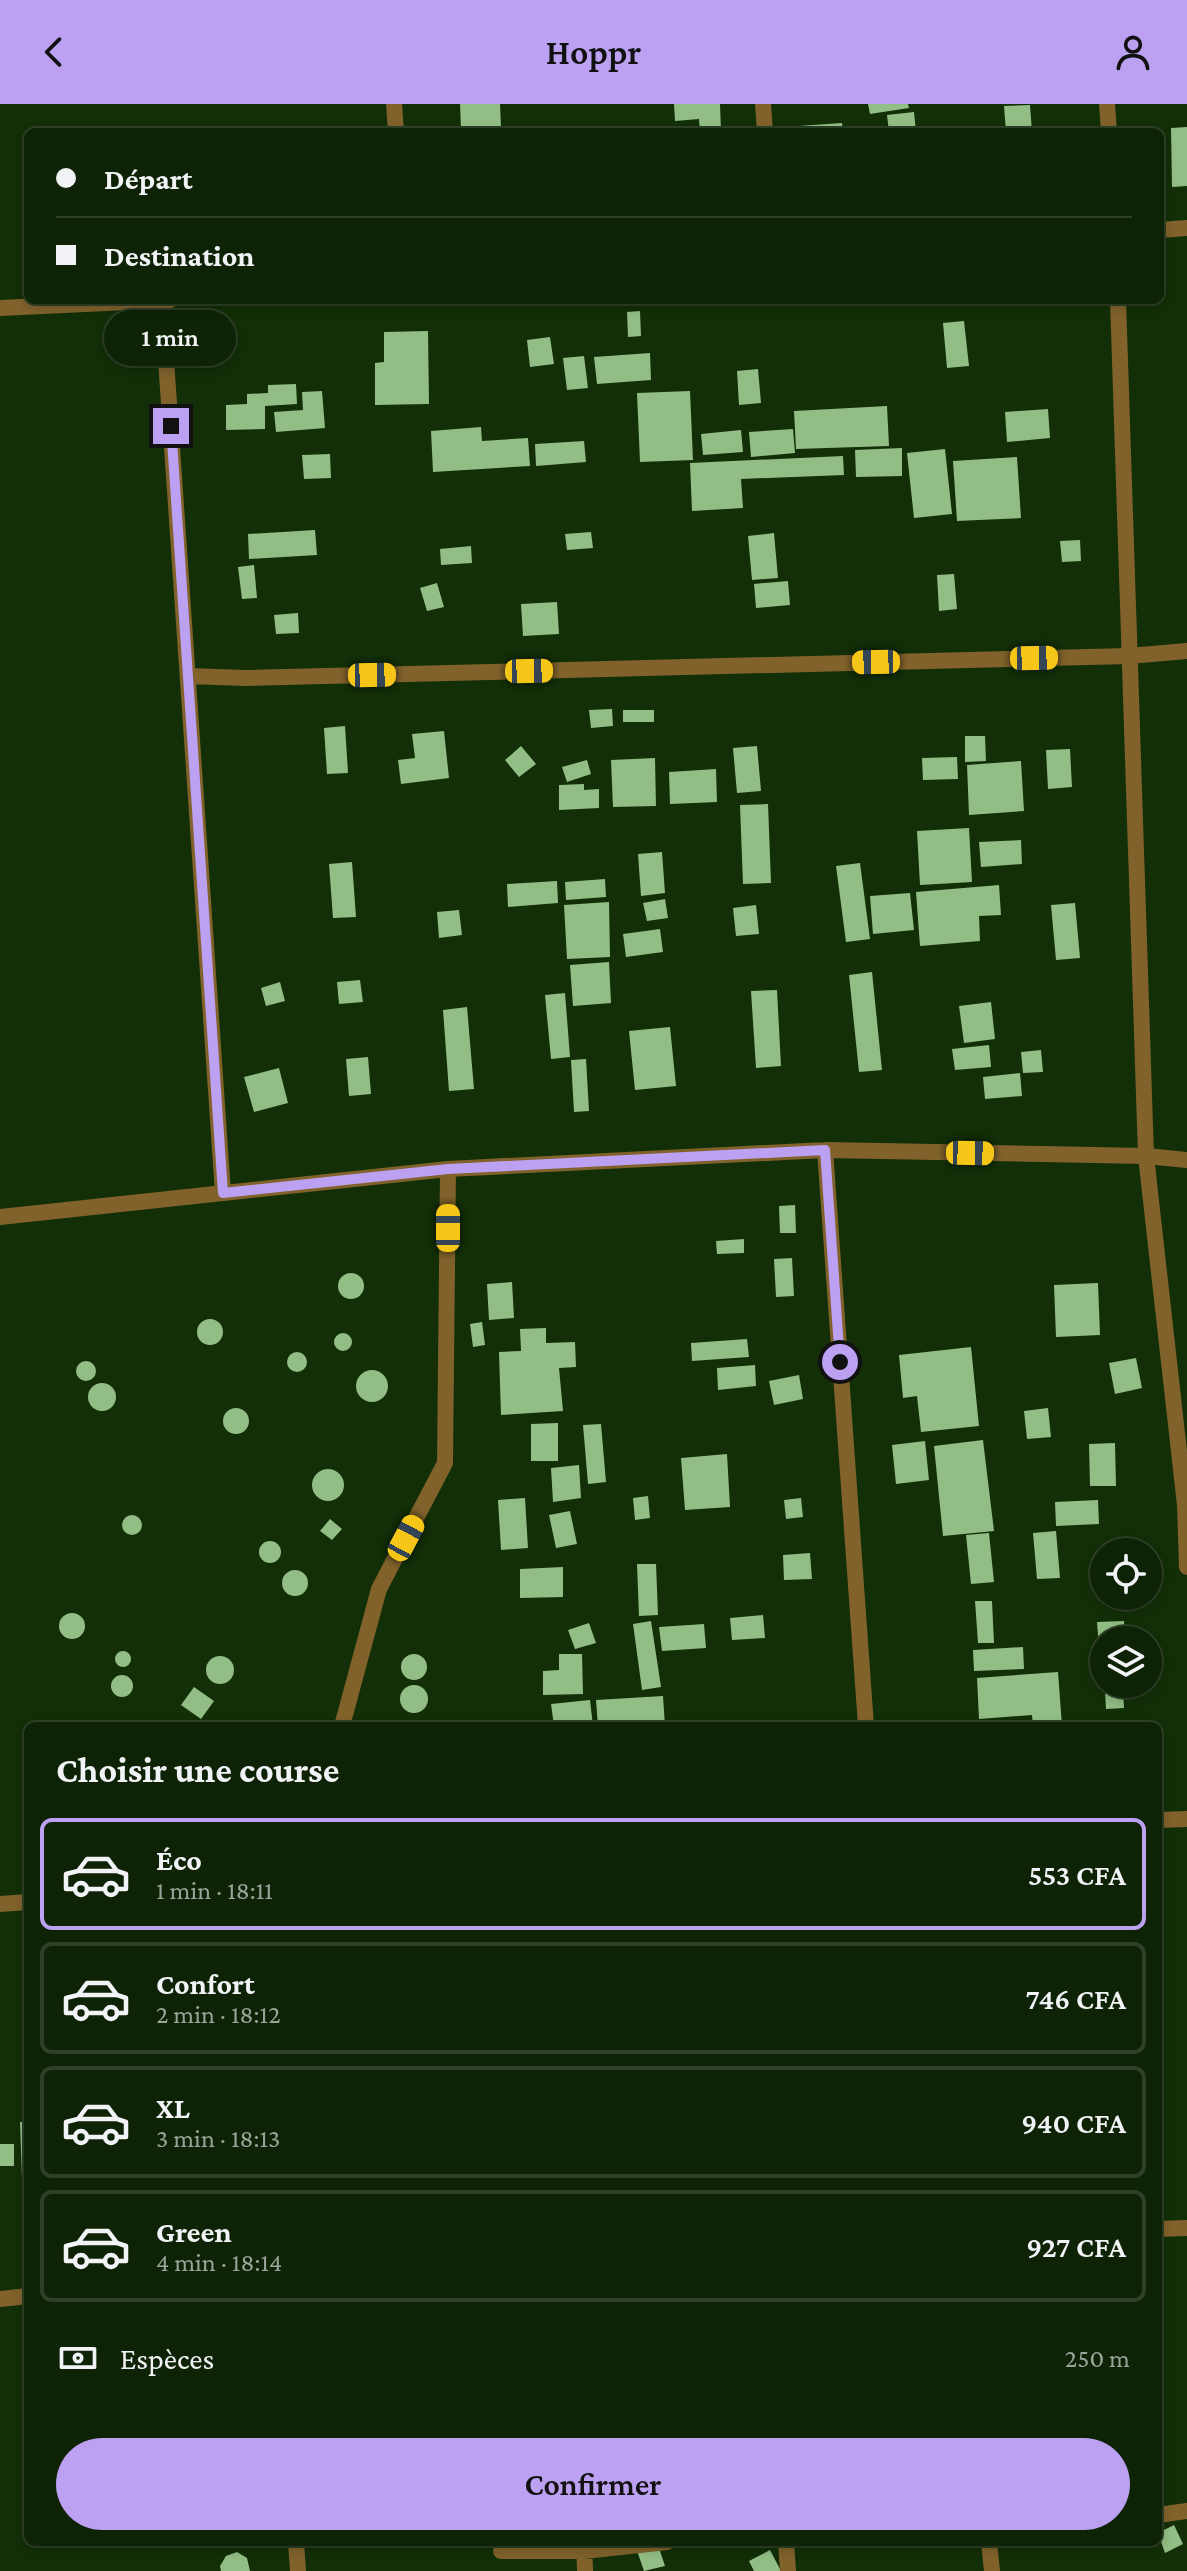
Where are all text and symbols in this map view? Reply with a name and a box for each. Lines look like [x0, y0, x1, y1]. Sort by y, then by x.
icon: back [32, 30, 76, 74]
icon: person [1111, 30, 1155, 74]
text: Hoppr [546, 32, 641, 72]
text: Départ [104, 162, 193, 195]
text: Destination [104, 239, 255, 272]
callout: 1 min [105, 310, 237, 366]
text: 1 min [141, 323, 199, 352]
route end [153, 408, 189, 444]
car [1010, 646, 1058, 670]
car [852, 650, 900, 674]
car [505, 659, 553, 683]
car [348, 663, 396, 687]
car [946, 1141, 994, 1165]
car [436, 1204, 460, 1252]
route start [822, 1344, 858, 1380]
car [384, 1511, 428, 1565]
map controls [1090, 1538, 1162, 1698]
button: locate [1090, 1538, 1162, 1610]
button: layers [1090, 1626, 1162, 1698]
text: Choisir une course [56, 1750, 339, 1790]
icon: car [60, 1838, 132, 1910]
text: Éco [156, 1843, 202, 1876]
text: 553 CFA [1028, 1858, 1126, 1891]
text: 1 min · 18:11 [156, 1876, 273, 1905]
icon: car [60, 1962, 132, 2034]
text: Confort [156, 1967, 255, 2000]
text: 746 CFA [1026, 1982, 1126, 2015]
text: 2 min · 18:12 [156, 2000, 281, 2029]
icon: car [60, 2086, 132, 2158]
text: XL [156, 2091, 190, 2124]
text: 940 CFA [1021, 2106, 1126, 2139]
text: 3 min · 18:13 [156, 2124, 280, 2153]
icon: car [60, 2210, 132, 2282]
text: Green [156, 2215, 232, 2248]
text: 927 CFA [1026, 2230, 1126, 2263]
text: 4 min · 18:14 [156, 2248, 282, 2277]
icon: cash [56, 2336, 100, 2380]
text: Espèces [120, 2342, 214, 2375]
text: 250 m [1065, 2344, 1130, 2373]
button: Confirmer [56, 2438, 1130, 2530]

